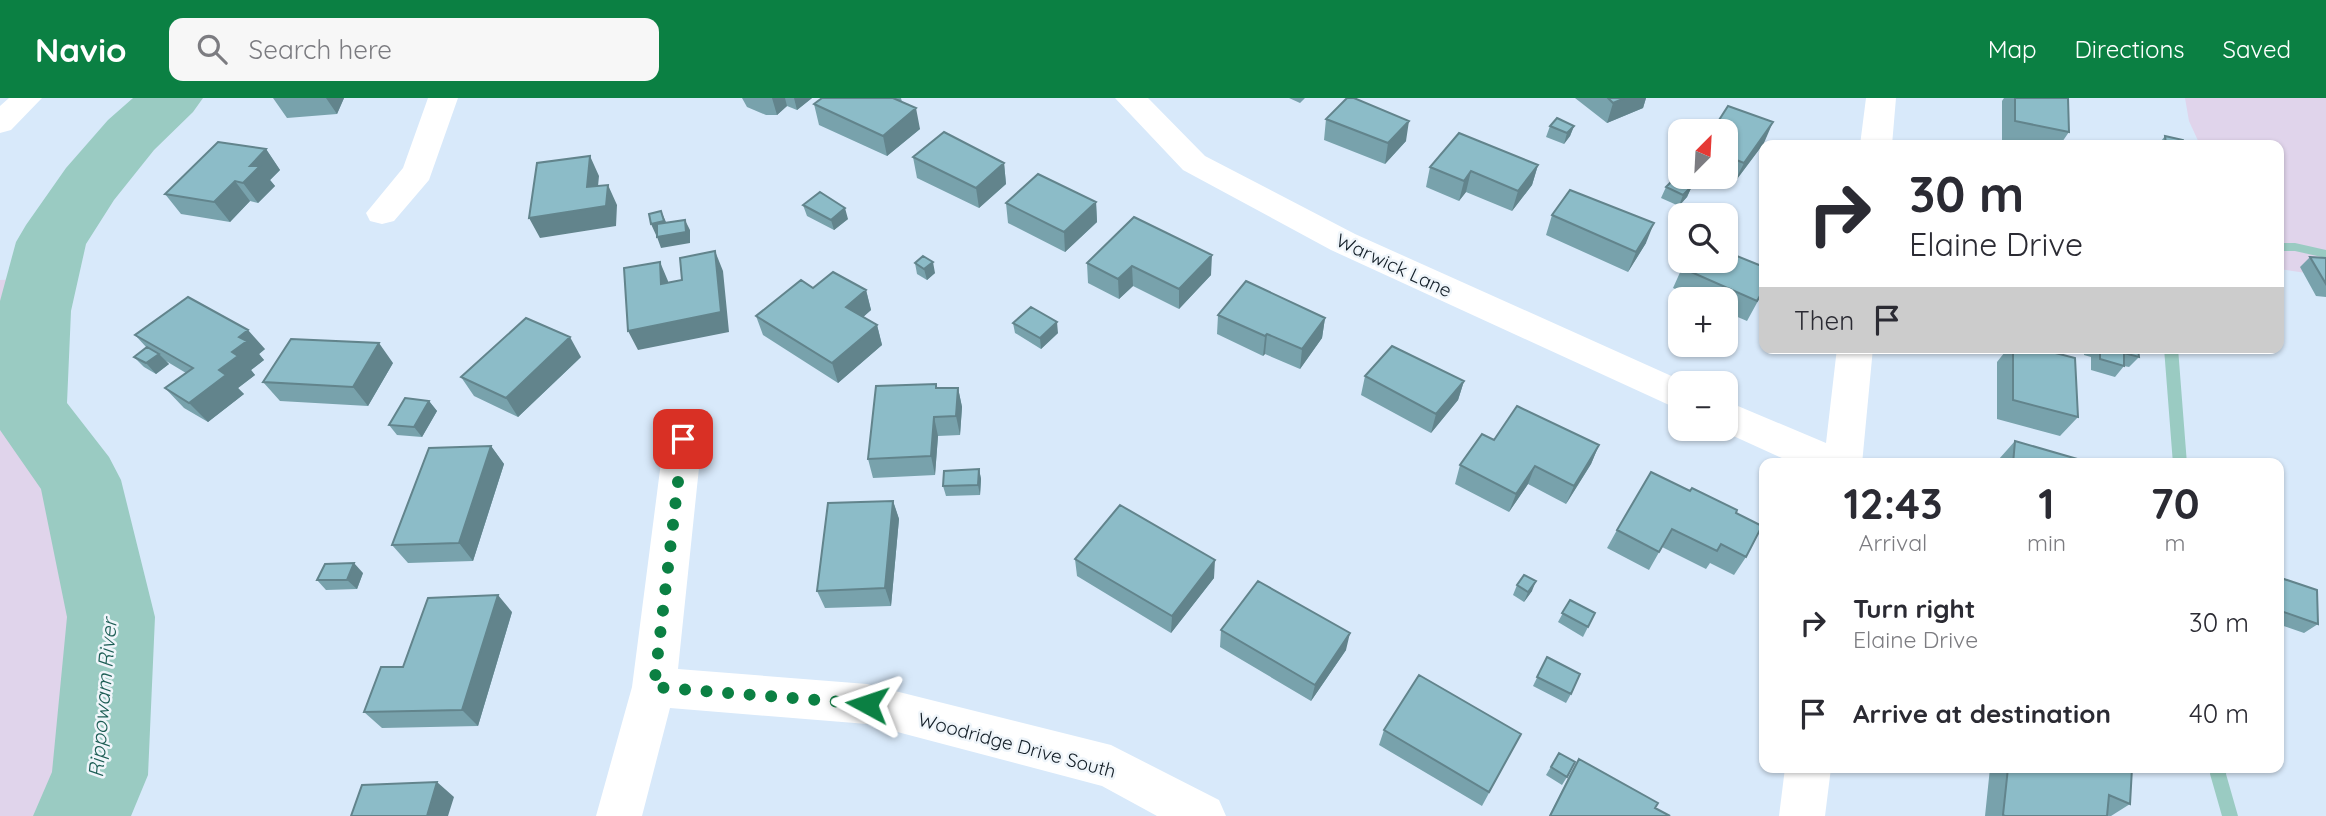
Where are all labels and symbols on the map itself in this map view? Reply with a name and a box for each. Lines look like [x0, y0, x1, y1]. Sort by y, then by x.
north arrow [1668, 119, 1738, 189]
street label: Warwick Lane [1332, 228, 1456, 302]
pin [653, 409, 713, 469]
water label: Rippowam River [82, 614, 122, 779]
position arrow [830, 667, 904, 741]
street label: Woodridge Drive South [915, 707, 1119, 783]

